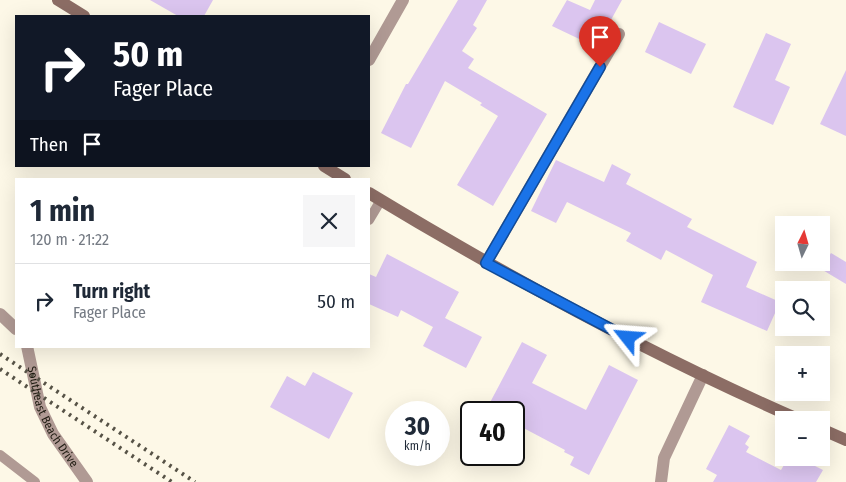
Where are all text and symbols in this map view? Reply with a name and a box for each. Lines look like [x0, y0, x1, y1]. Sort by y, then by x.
pin [579, 16, 621, 67]
icon: arrive [586, 23, 614, 51]
text: 50 m [113, 33, 183, 75]
icon: right [30, 35, 95, 100]
text: Fager Place [113, 75, 213, 102]
icon: arrive [78, 130, 106, 158]
text: Then [30, 133, 68, 156]
text: 1 min [30, 193, 95, 229]
button: close [303, 195, 355, 247]
north arrow [775, 216, 830, 271]
map controls [775, 216, 830, 466]
text: 120 m · 21:22 [30, 230, 109, 249]
text: Turn right [73, 280, 150, 303]
button: search [775, 281, 830, 336]
icon: right [30, 287, 58, 315]
text: 50 m [317, 290, 355, 313]
text: Fager Place [73, 303, 146, 322]
position arrow [601, 311, 653, 363]
button: + [775, 346, 830, 401]
street label: Southeast Beach Drive [24, 365, 81, 470]
speed limit sign: 40 [460, 401, 525, 466]
button: − [775, 411, 830, 466]
text: 30 [405, 412, 430, 442]
text: km/h [404, 439, 431, 453]

